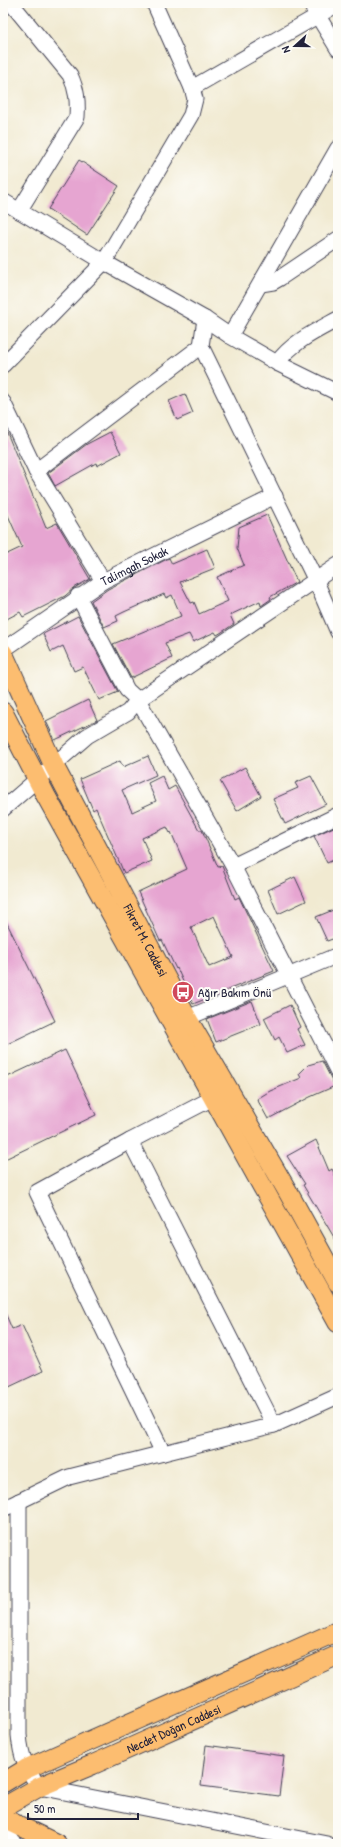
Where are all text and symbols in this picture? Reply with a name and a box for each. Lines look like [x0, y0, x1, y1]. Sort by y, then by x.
north arrow [275, 26, 315, 66]
text: N [278, 44, 293, 55]
street label: Talimgah Sokak [97, 541, 171, 590]
street label: Fikret M. Caddesi [119, 900, 173, 980]
bus stop icon: Ağır Bakım Önü [170, 979, 196, 1005]
place label: Ağır Bakım Önü [198, 983, 271, 1001]
street label: Necdet Doğan Caddesi [124, 1700, 224, 1757]
scale bar [28, 1795, 138, 1821]
text: 50 m [34, 1800, 55, 1817]

